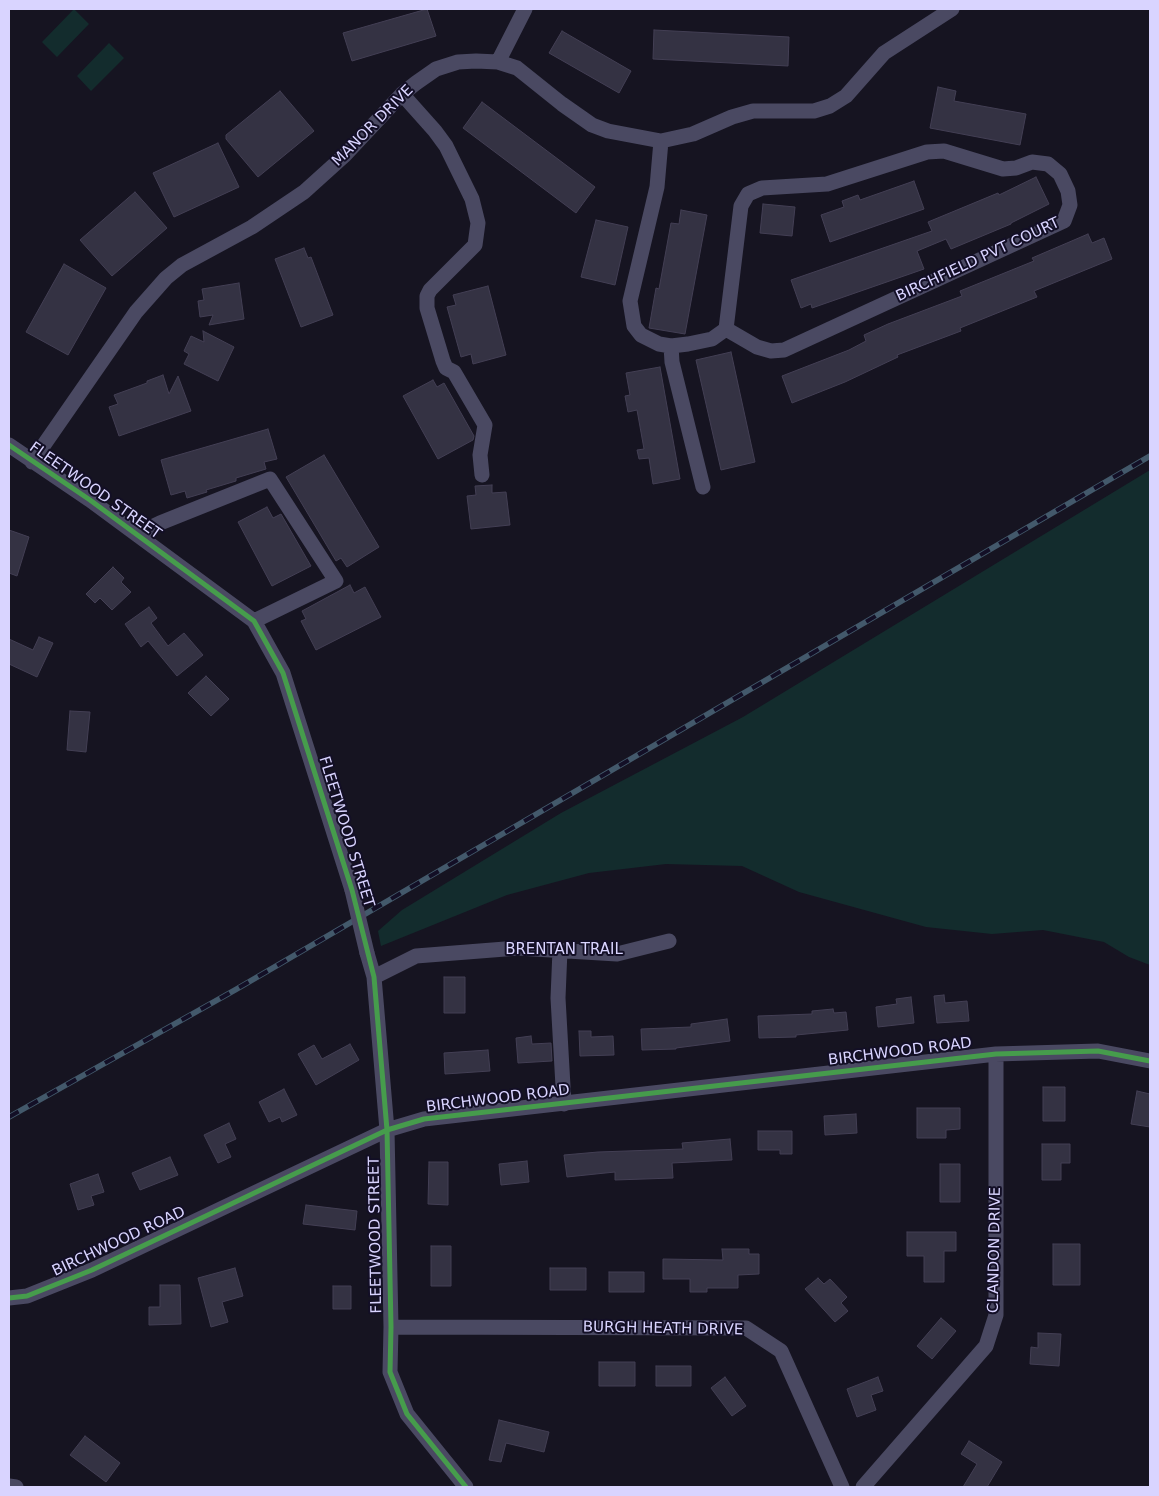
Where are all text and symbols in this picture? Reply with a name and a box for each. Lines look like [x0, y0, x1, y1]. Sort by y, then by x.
street label: MANOR DRIVE [329, 82, 417, 170]
street label: BIRCHFIELD PVT COURT [893, 214, 1063, 306]
street label: FLEETWOOD STREET [25, 439, 165, 543]
street label: FLEETWOOD STREET [314, 754, 378, 910]
street label: BRENTAN TRAIL [505, 941, 623, 959]
street label: BIRCHWOOD ROAD [827, 1034, 973, 1070]
street label: BIRCHWOOD ROAD [425, 1081, 571, 1117]
street label: FLEETWOOD STREET [366, 1156, 386, 1314]
street label: CLANDON DRIVE [985, 1187, 1005, 1313]
street label: BIRCHWOOD ROAD [50, 1203, 188, 1281]
street label: BURGH HEATH DRIVE [583, 1319, 743, 1339]

